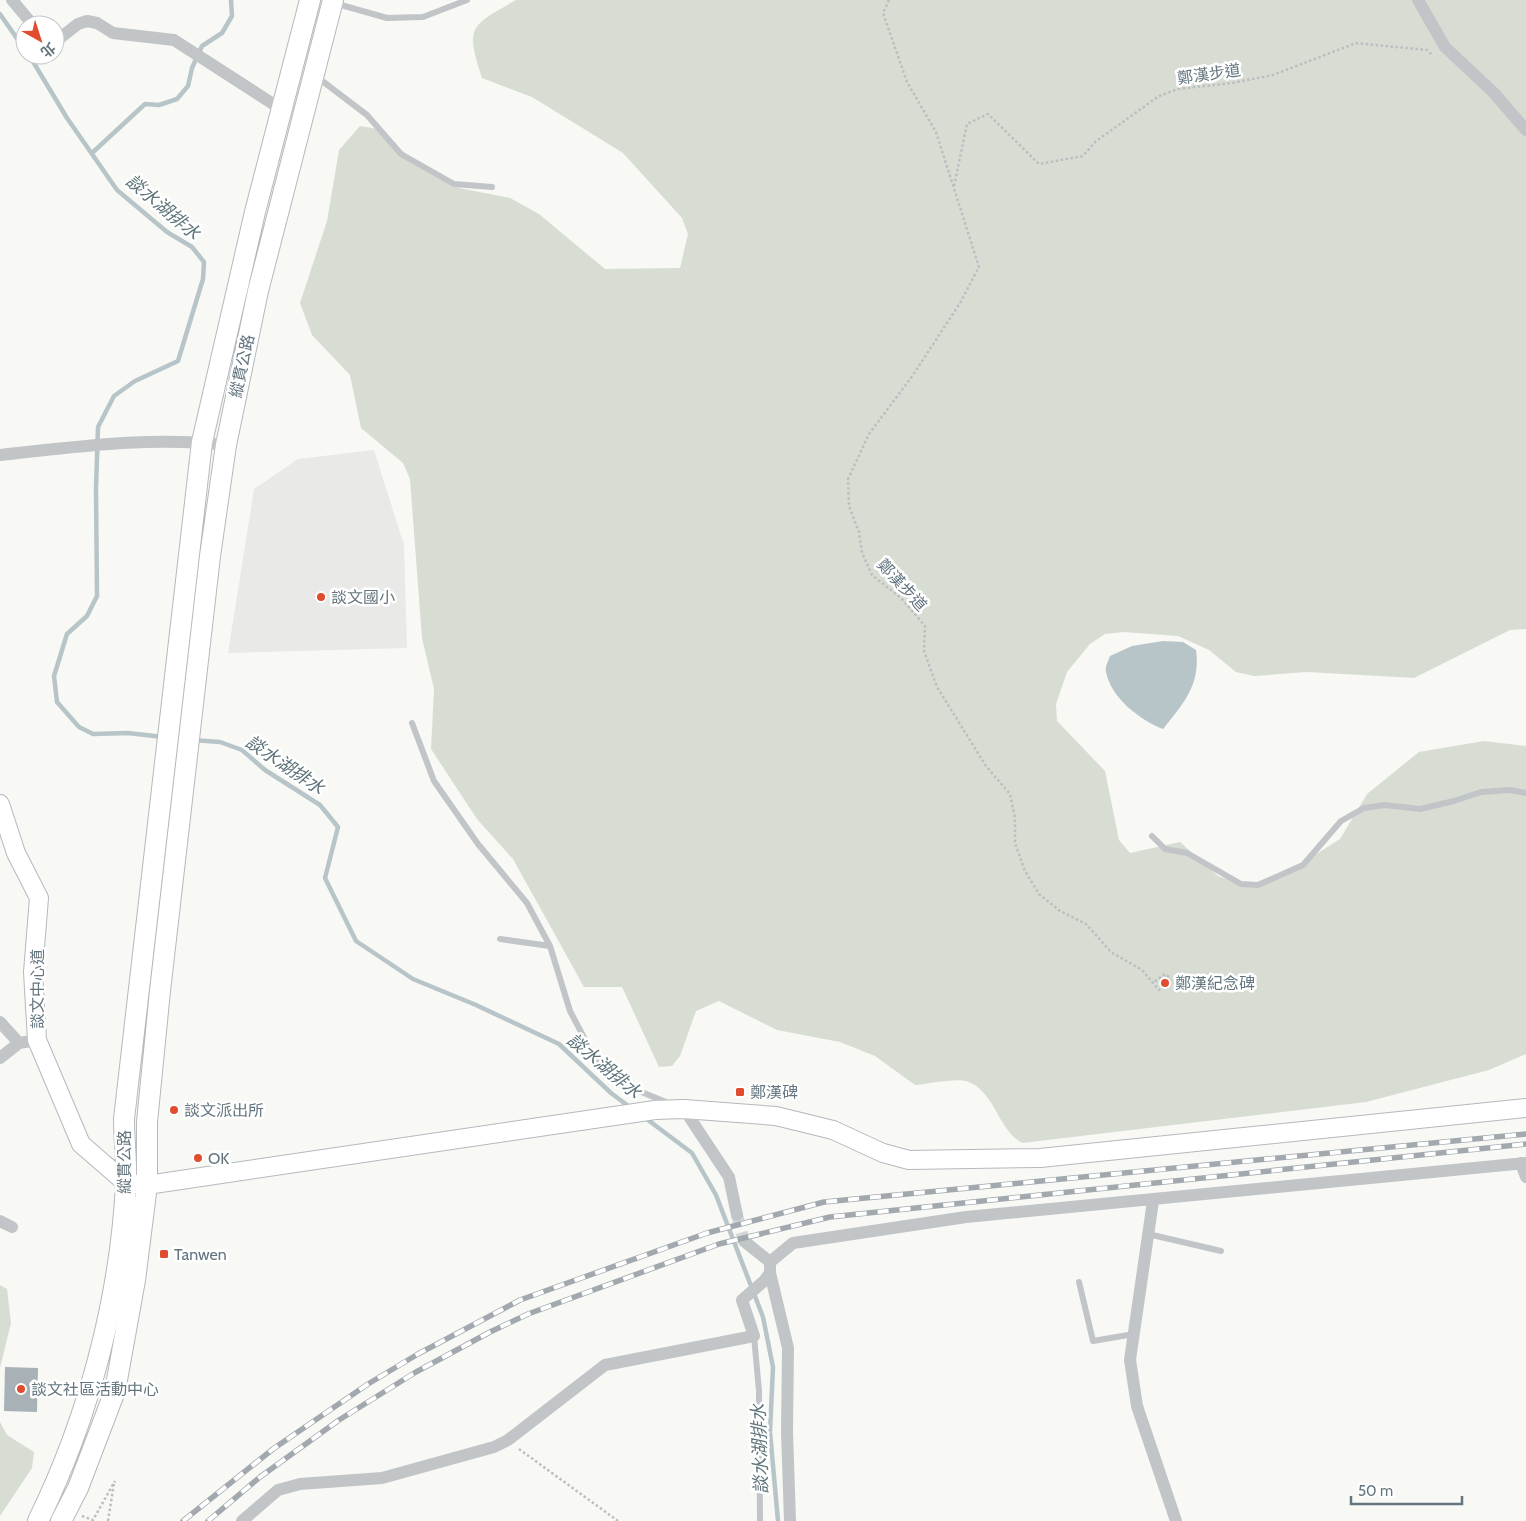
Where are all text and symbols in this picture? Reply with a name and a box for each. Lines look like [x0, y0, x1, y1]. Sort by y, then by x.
north arrow [15, 15, 65, 65]
text: 北 [37, 39, 59, 62]
street label: 鄭漢步道 [1176, 60, 1242, 88]
water label: 談水湖排水 [121, 170, 205, 245]
street label: 縱貫公路 [226, 333, 258, 399]
street label: 鄭漢步道 [873, 555, 931, 615]
place label: 談文國小 [331, 588, 395, 607]
marker: 談文國小 [315, 591, 327, 603]
water label: 談水湖排水 [242, 731, 329, 800]
street label: 談文中心道 [28, 949, 47, 1029]
place label: 鄭漢紀念碑 [1175, 974, 1255, 993]
marker: 鄭漢紀念碑 [1159, 977, 1171, 989]
water label: 談水湖排水 [562, 1029, 646, 1104]
place label: 鄭漢碑 [750, 1083, 798, 1102]
marker: 鄭漢碑 [734, 1086, 746, 1098]
place label: 談文派出所 [184, 1101, 264, 1120]
marker: 談文派出所 [168, 1104, 180, 1116]
street label: 縱貫公路 [115, 1130, 134, 1194]
place label: OK [208, 1149, 229, 1168]
marker: OK [192, 1152, 204, 1164]
place label: Tanwen [174, 1245, 227, 1264]
marker: Tanwen [158, 1248, 170, 1260]
place label: 談文社區活動中心 [31, 1380, 159, 1399]
marker: 談文社區活動中心 [15, 1383, 27, 1395]
water label: 談水湖排水 [747, 1403, 773, 1494]
scale bar [1351, 1474, 1462, 1506]
text: 50 m [1358, 1482, 1393, 1500]

